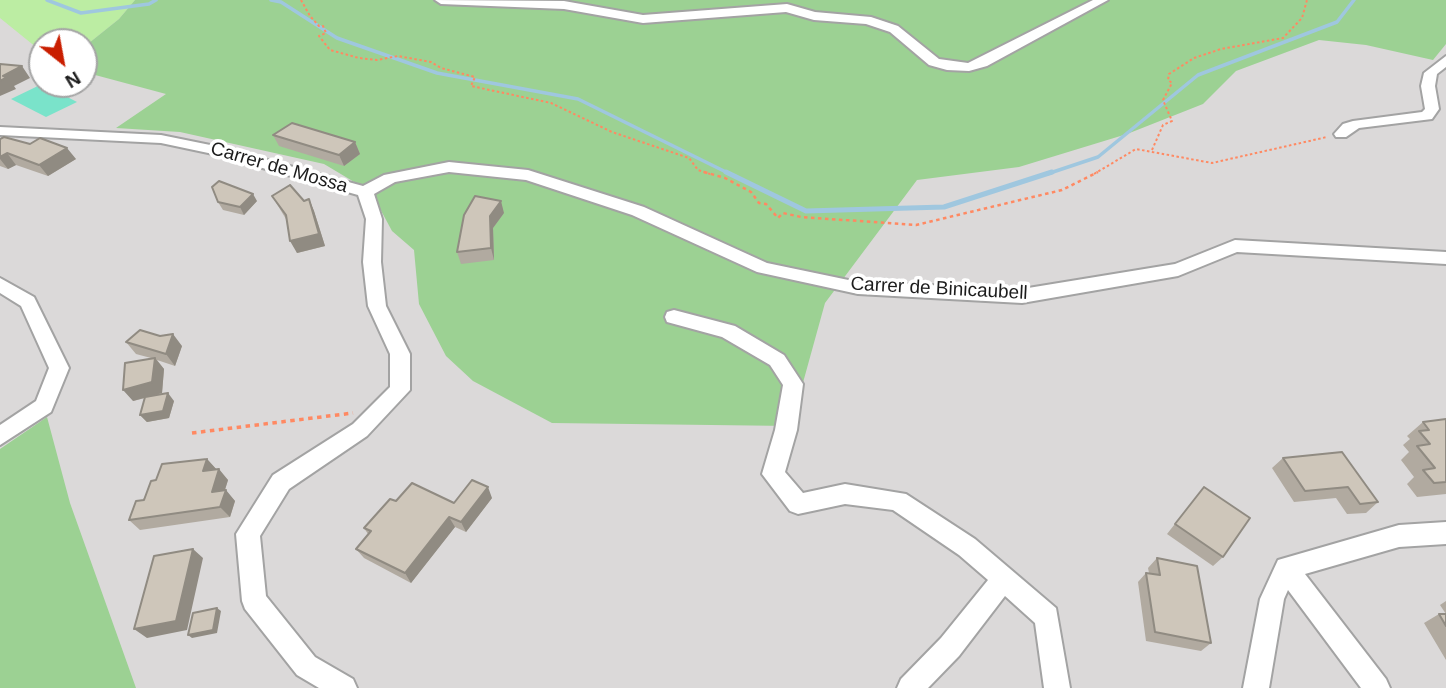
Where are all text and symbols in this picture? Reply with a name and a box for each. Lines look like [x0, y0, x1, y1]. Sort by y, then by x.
north arrow [28, 28, 98, 98]
text: N [62, 67, 84, 92]
street label: Carrer de Mossa [208, 138, 350, 198]
street label: Carrer de Binicaubell [850, 273, 1028, 305]

